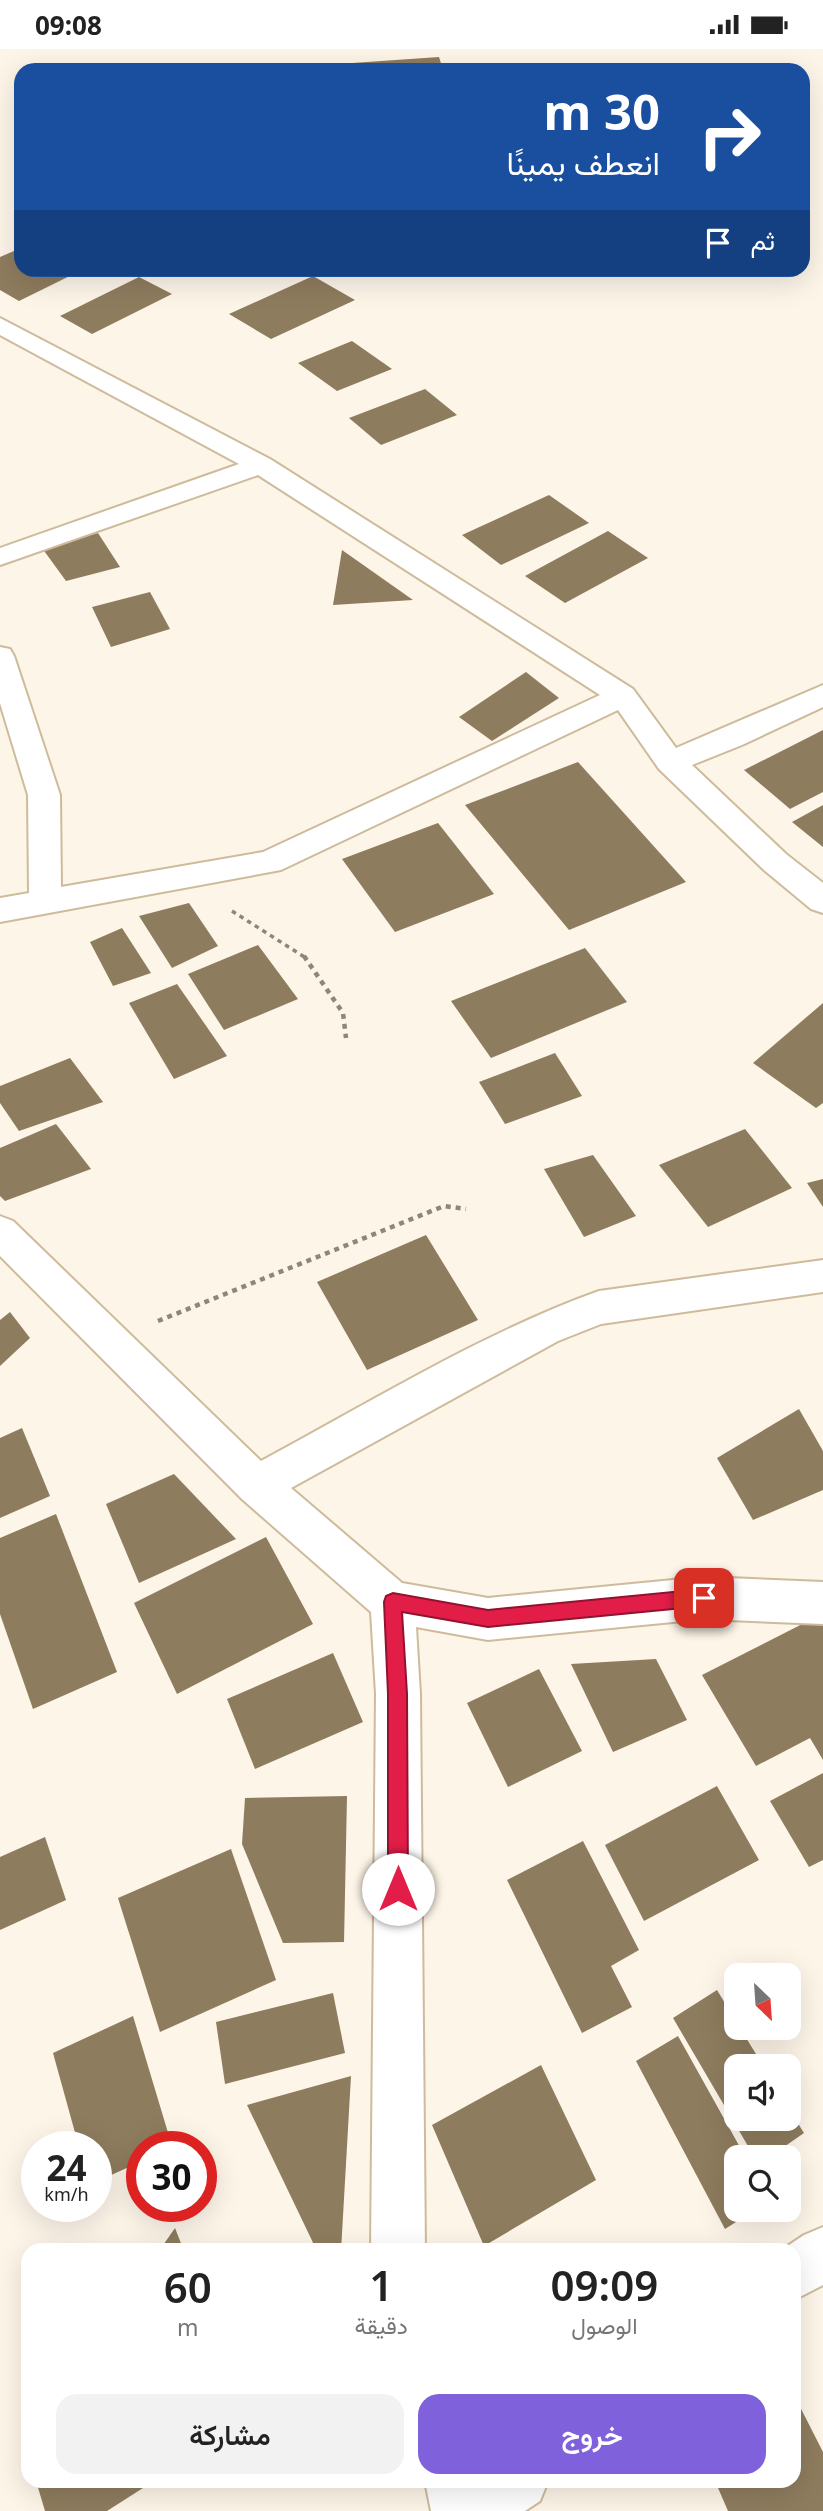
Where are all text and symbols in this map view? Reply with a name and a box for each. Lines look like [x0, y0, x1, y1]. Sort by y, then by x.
text: 09:08 [35, 7, 102, 43]
text: 30 m [543, 78, 660, 144]
icon: right [684, 91, 775, 182]
text: انعطف يمينًا [506, 141, 660, 184]
text: ثم [751, 222, 775, 258]
icon: arrive [699, 224, 737, 262]
pin [674, 1568, 734, 1628]
icon: arrive [685, 1579, 723, 1617]
position arrow [361, 1852, 435, 1926]
north arrow [724, 1963, 802, 2041]
map controls [724, 1963, 801, 2222]
button: sound [724, 2054, 801, 2131]
speed limit sign: 30 [126, 2131, 217, 2222]
text: 24 [46, 2144, 87, 2191]
button: search [724, 2145, 801, 2222]
text: km/h [44, 2182, 89, 2206]
text: 1 [369, 2256, 393, 2313]
text: 09:09 [551, 2256, 658, 2313]
text: 60 [164, 2258, 212, 2315]
text: دقيقة [355, 2309, 408, 2341]
text: الوصول [571, 2309, 638, 2341]
text: m [177, 2311, 199, 2343]
button: مشاركة [56, 2394, 404, 2474]
button: خروج [418, 2394, 766, 2474]

